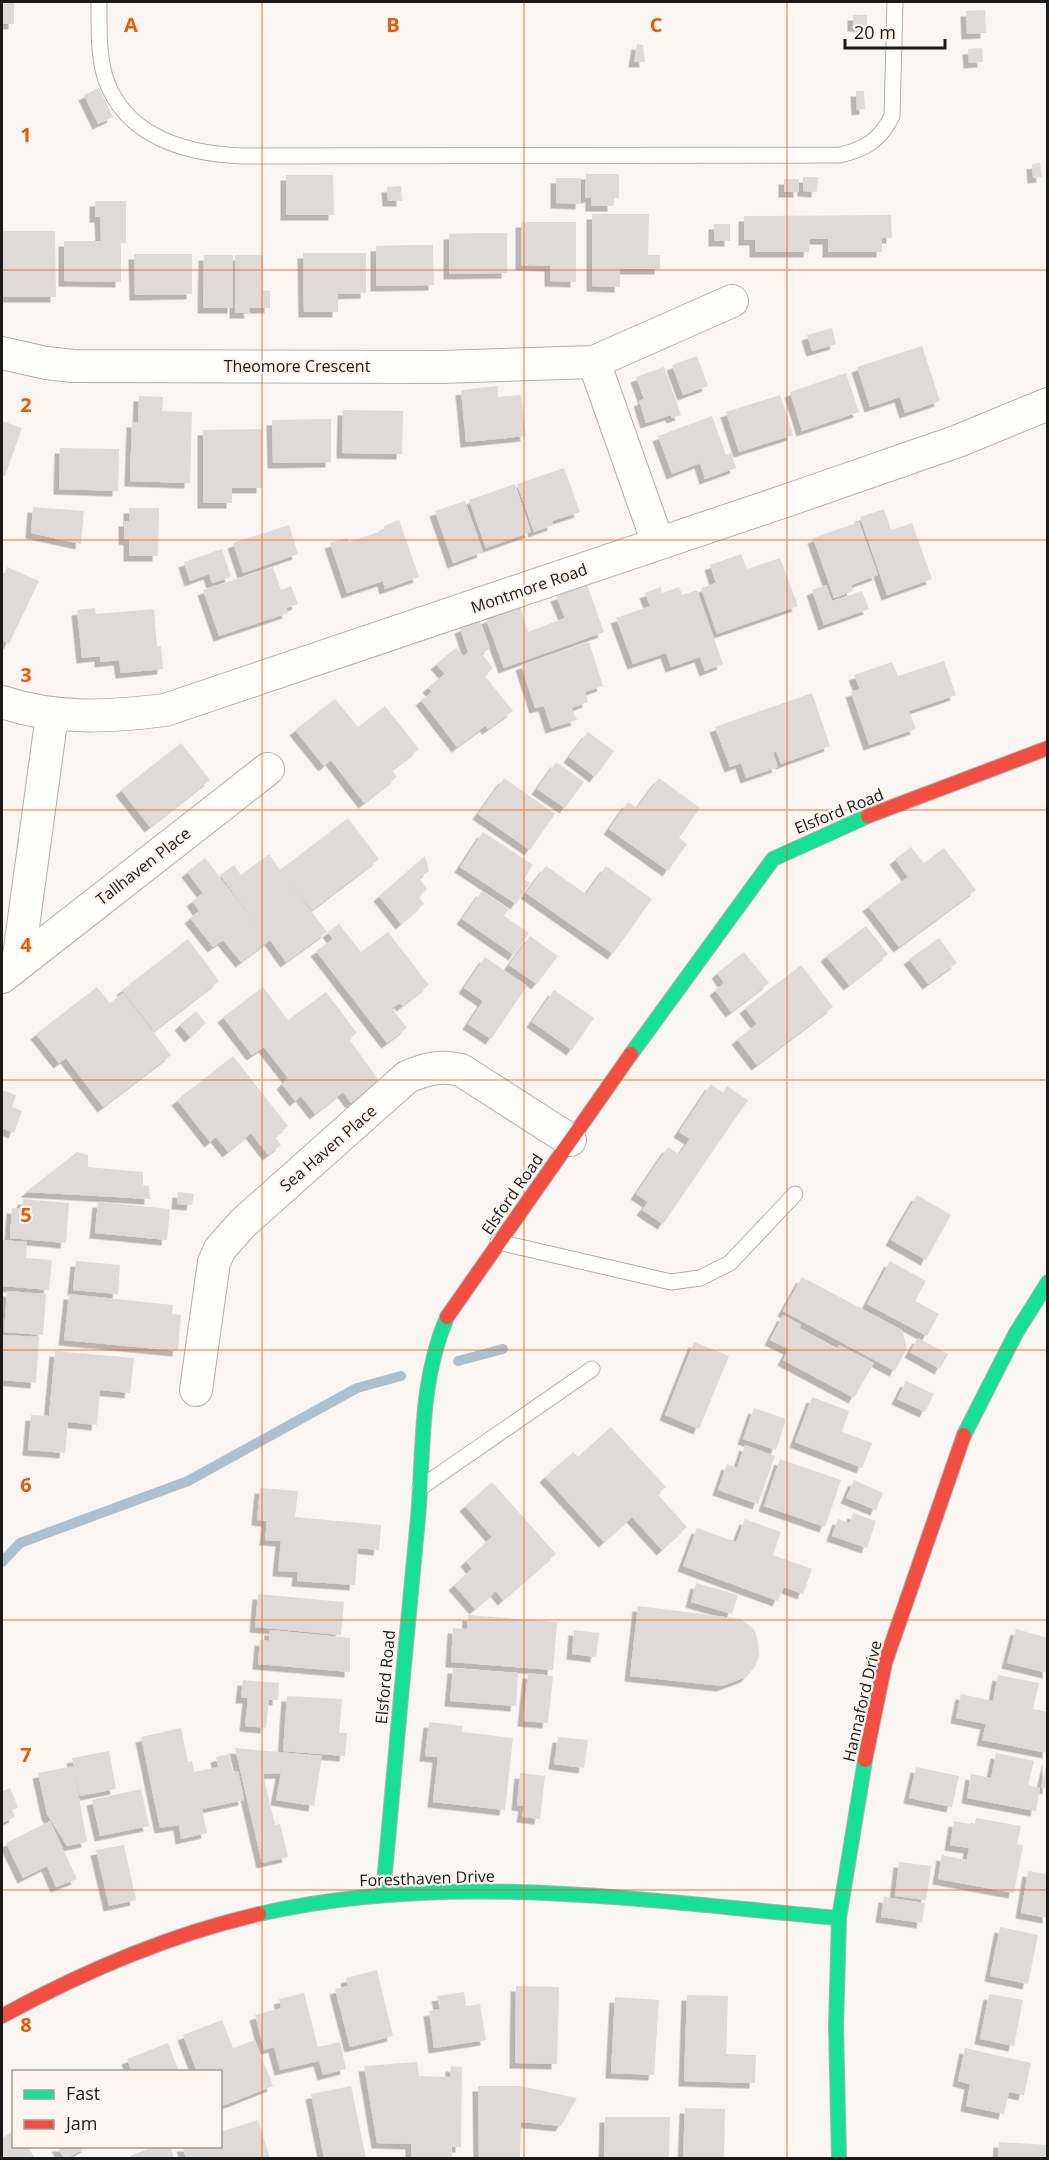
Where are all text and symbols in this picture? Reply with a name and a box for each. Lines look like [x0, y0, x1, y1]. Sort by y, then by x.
text: A [124, 11, 138, 38]
text: B [386, 11, 400, 38]
text: C [650, 11, 663, 38]
scale bar [845, 12, 946, 50]
text: 20 m [854, 20, 896, 44]
text: 1 [20, 121, 32, 148]
street label: Theomore Crescent [224, 355, 371, 377]
text: 2 [20, 391, 32, 418]
street label: Montmore Road [468, 558, 590, 618]
text: 3 [20, 661, 32, 688]
street label: Elsford Road [791, 783, 887, 839]
street label: Tallhaven Place [91, 822, 195, 910]
text: 4 [20, 931, 32, 958]
street label: Sea Haven Place [275, 1100, 381, 1196]
street label: Elsford Road [476, 1149, 548, 1239]
text: 5 [20, 1201, 32, 1228]
text: 6 [20, 1471, 32, 1498]
street label: Elsford Road [370, 1629, 400, 1725]
street label: Hannaford Drive [837, 1638, 887, 1764]
text: 7 [20, 1741, 32, 1768]
street label: Foresthaven Drive [359, 1865, 495, 1891]
text: 8 [20, 2011, 32, 2038]
legend [12, 2070, 222, 2148]
text: Fast [66, 2081, 100, 2105]
text: Jam [64, 2111, 98, 2135]

